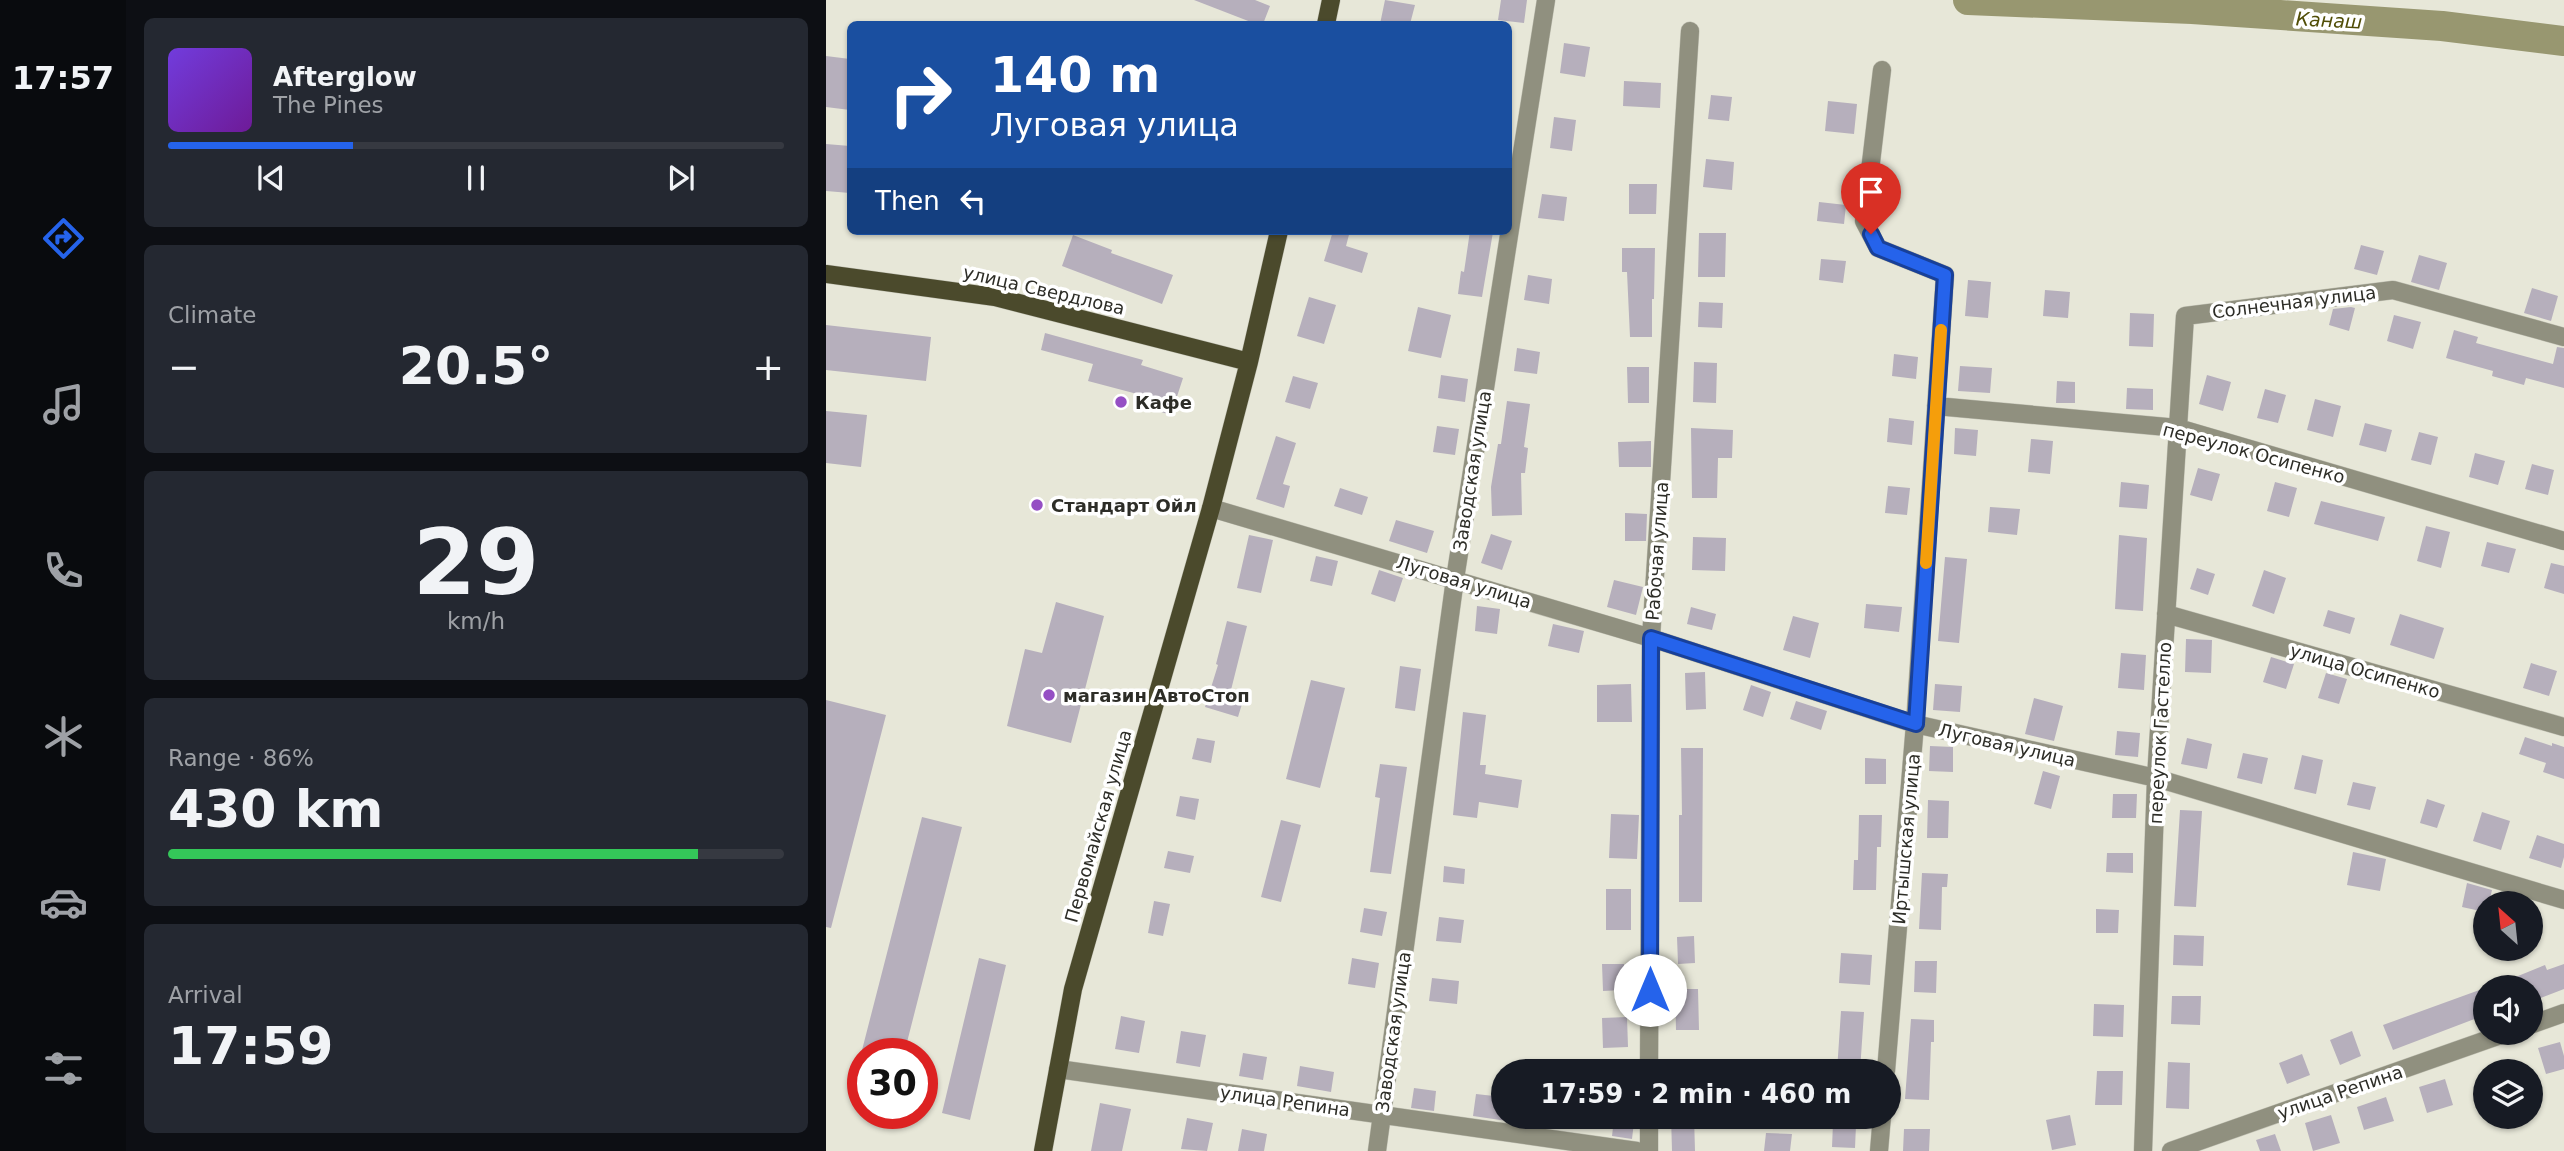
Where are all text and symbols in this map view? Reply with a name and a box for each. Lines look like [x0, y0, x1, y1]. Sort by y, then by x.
water label: Канаш [2295, 7, 2363, 33]
text: 140 m [990, 47, 1160, 104]
icon: right [875, 49, 966, 140]
text: 17:57 [12, 59, 114, 97]
text: Afterglow [273, 62, 417, 92]
text: The Pines [273, 92, 384, 118]
text: Луговая улица [990, 106, 1239, 144]
icon: previous [252, 159, 290, 197]
icon: pause [457, 159, 495, 197]
icon: next [662, 159, 700, 197]
pin [1841, 162, 1901, 234]
icon: arrive [1852, 173, 1890, 211]
icon: left [954, 182, 992, 220]
text: Then [875, 186, 940, 216]
icon: directions [39, 214, 88, 263]
street label: улица Свердлова [961, 261, 1127, 319]
street label: Солнечная улица [2211, 282, 2377, 322]
text: Climate [168, 302, 257, 328]
text: 20.5° [399, 336, 553, 396]
text: − [168, 345, 200, 389]
text: + [752, 345, 784, 389]
icon: music [39, 380, 88, 429]
street label: Заводская улица [1449, 389, 1495, 553]
place label: Кафе [1135, 392, 1192, 413]
marker: Кафе [1113, 394, 1129, 410]
street label: переулок Осипенко [2161, 419, 2347, 487]
street label: Рабочая улица [1642, 481, 1672, 621]
place label: Стандарт Ойл [1051, 495, 1197, 516]
marker: Стандарт Ойл [1029, 497, 1045, 513]
text: 29 [413, 510, 539, 615]
icon: phone [39, 546, 88, 595]
street label: Луговая улица [1394, 551, 1534, 613]
text: km/h [447, 608, 505, 634]
street label: улица Осипенко [2288, 640, 2442, 702]
street label: переулок Гастелло [2145, 641, 2175, 825]
place label: магазин АвтоСтоп [1063, 685, 1250, 706]
marker: магазин АвтоСтоп [1041, 687, 1057, 703]
icon: climate [39, 712, 88, 761]
street label: Луговая улица [1936, 719, 2078, 771]
street label: Первомайская улица [1060, 727, 1136, 925]
text: Range · 86% [168, 745, 314, 771]
street label: Иртышская улица [1888, 753, 1924, 925]
text: 430 km [168, 779, 383, 839]
icon: car [39, 878, 88, 927]
north arrow [2473, 891, 2543, 961]
map controls [2473, 891, 2543, 1129]
street label: Заводская улица [1371, 950, 1415, 1114]
position arrow [1613, 953, 1687, 1027]
button: sound [2473, 975, 2543, 1045]
text: Arrival [168, 982, 243, 1008]
text: 17:59 [168, 1016, 334, 1076]
speed limit sign: 30 [847, 1038, 938, 1129]
icon: filters [39, 1044, 88, 1093]
button: layers [2473, 1059, 2543, 1129]
street label: улица Репина [2275, 1061, 2405, 1123]
text: 17:59 · 2 min · 460 m [1541, 1079, 1851, 1109]
street label: улица Репина [1219, 1081, 1351, 1121]

